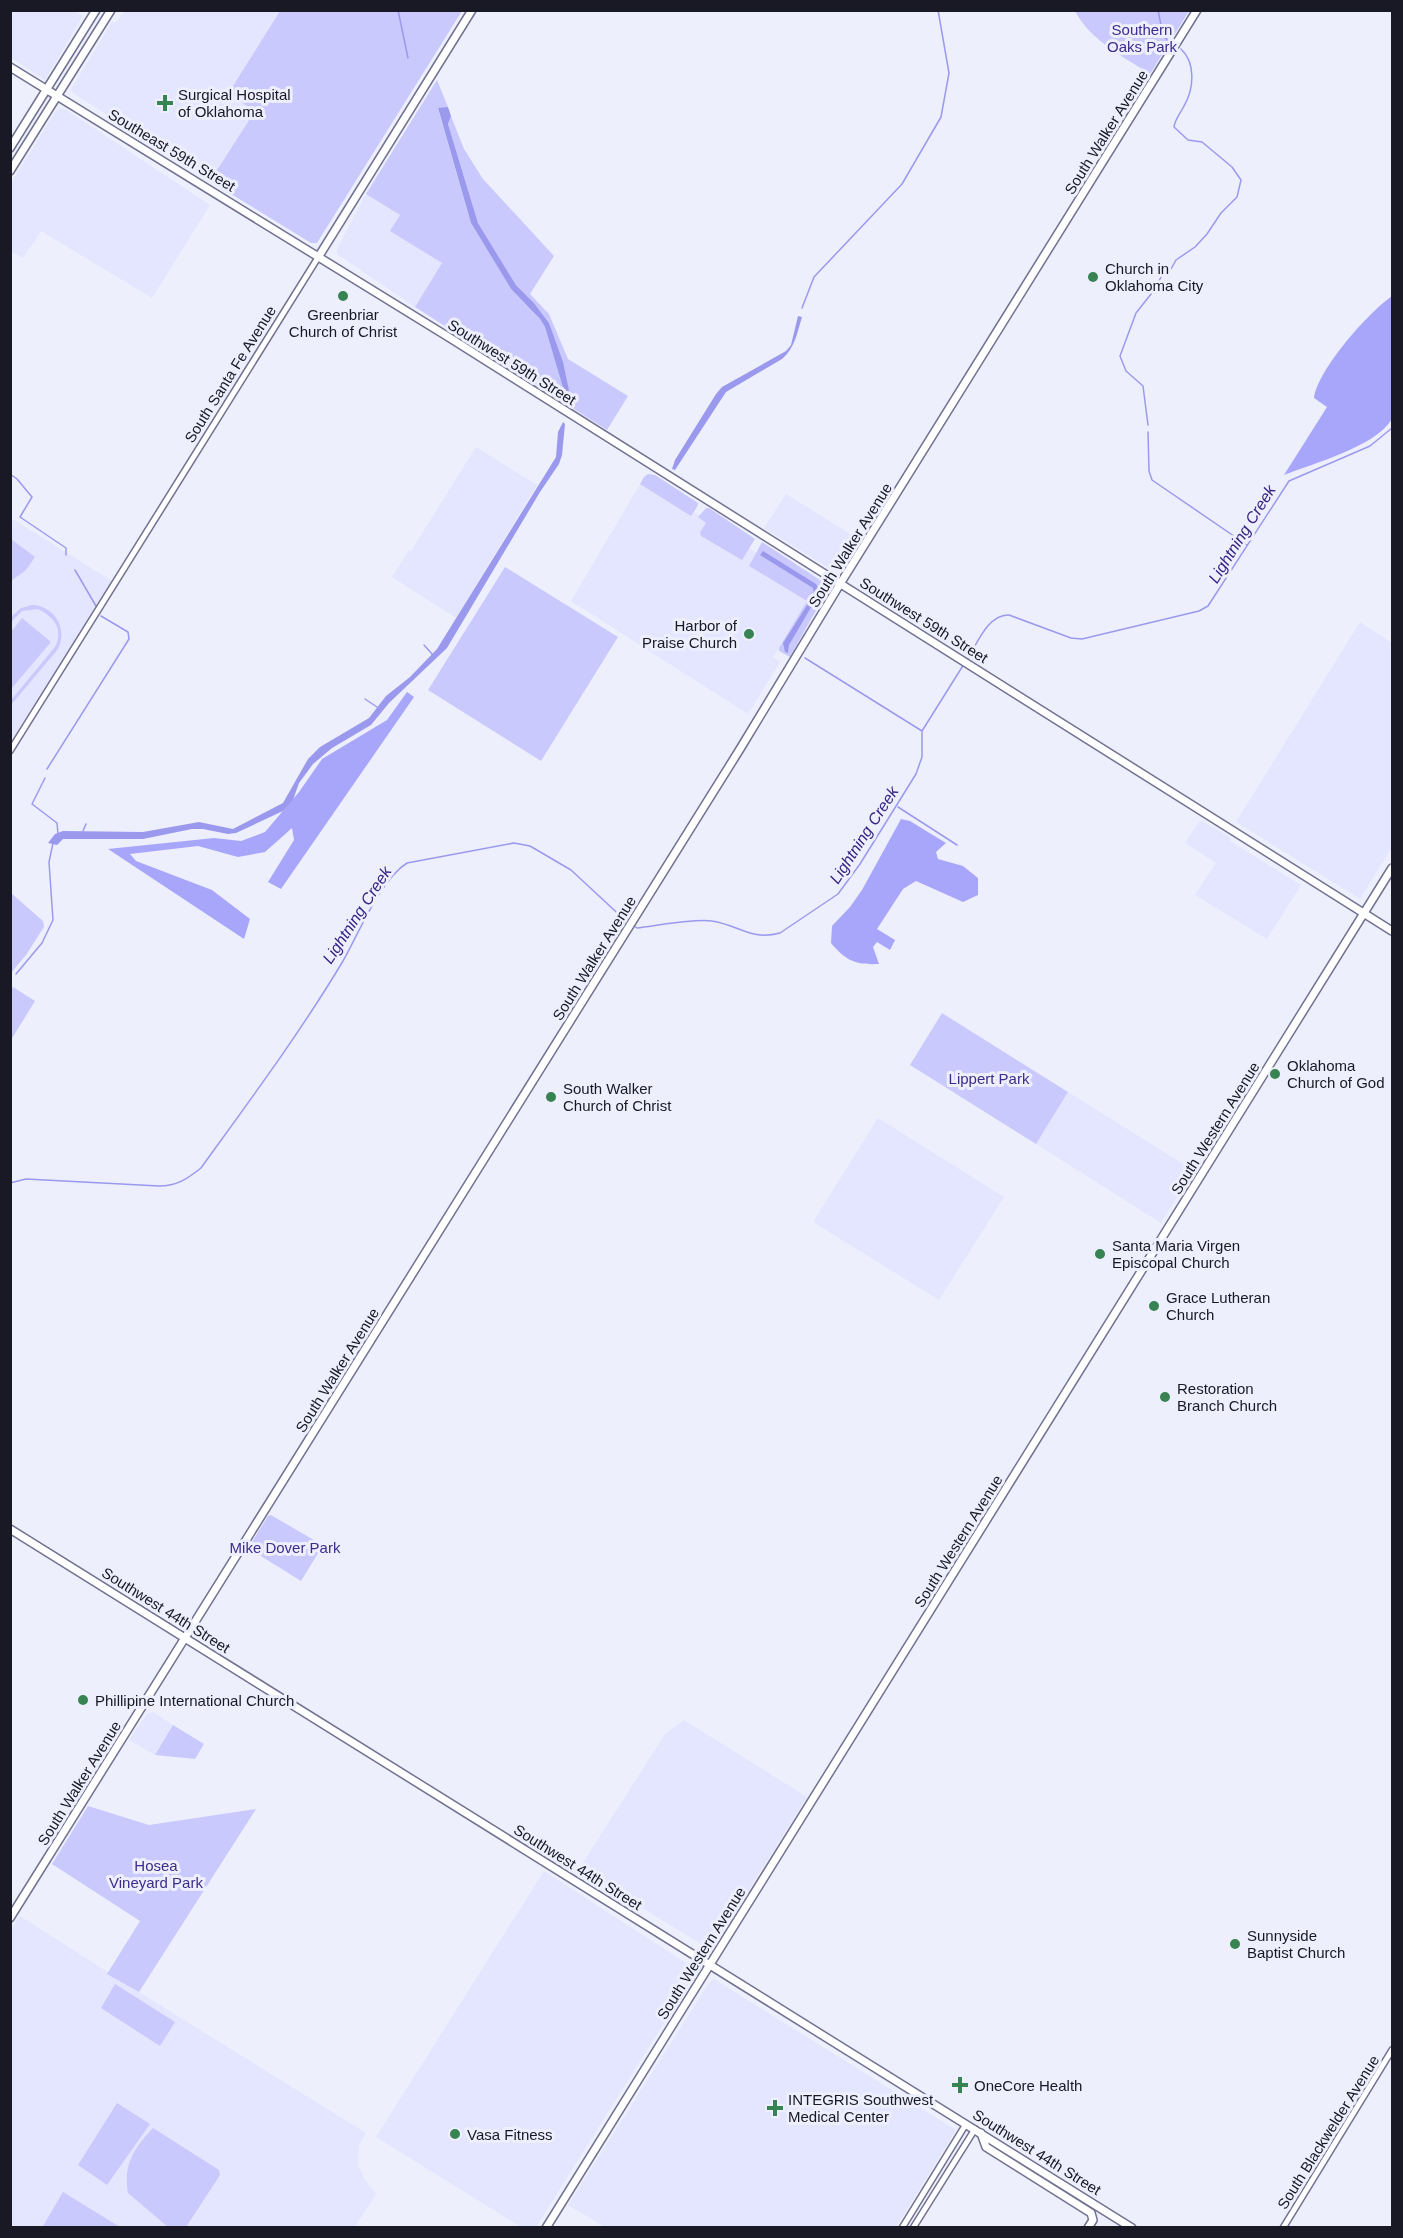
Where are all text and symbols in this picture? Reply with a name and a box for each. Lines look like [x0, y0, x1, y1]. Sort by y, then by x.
park label: Southern Oaks Park [1107, 21, 1178, 55]
street label: South Walker Avenue [1061, 67, 1151, 197]
place label: Surgical Hospital of Oklahoma [178, 86, 291, 120]
marker: Surgical Hospital of Oklahoma [156, 94, 174, 112]
street label: Southeast 59th Street [105, 105, 239, 195]
place label: Church in Oklahoma City [1105, 260, 1204, 294]
marker: Church in Oklahoma City [1086, 270, 1100, 284]
marker: Greenbriar Church of Christ [336, 289, 350, 303]
street label: South Santa Fe Avenue [181, 302, 279, 446]
place label: Greenbriar Church of Christ [289, 306, 398, 340]
street label: Southwest 59th Street [445, 316, 580, 409]
street label: South Walker Avenue [805, 480, 895, 610]
water label: Lightning Creek [1205, 481, 1279, 586]
street label: Southwest 59th Street [857, 574, 992, 667]
place label: Harbor of Praise Church [642, 617, 738, 651]
marker: Harbor of Praise Church [742, 627, 756, 641]
water label: Lightning Creek [826, 783, 902, 887]
water label: Lightning Creek [319, 863, 395, 967]
street label: South Walker Avenue [549, 893, 639, 1023]
place label: Oklahoma Church of God [1287, 1057, 1385, 1091]
street label: South Western Avenue [1167, 1059, 1263, 1197]
marker: Oklahoma Church of God [1268, 1067, 1282, 1081]
park label: Lippert Park [949, 1070, 1030, 1087]
place label: South Walker Church of Christ [563, 1080, 672, 1114]
marker: South Walker Church of Christ [544, 1090, 558, 1104]
place label: Santa Maria Virgen Episcopal Church [1112, 1237, 1240, 1271]
marker: Santa Maria Virgen Episcopal Church [1093, 1247, 1107, 1261]
place label: Grace Lutheran Church [1166, 1289, 1270, 1323]
marker: Grace Lutheran Church [1147, 1299, 1161, 1313]
street label: South Walker Avenue [292, 1305, 382, 1435]
place label: Restoration Branch Church [1177, 1380, 1277, 1414]
marker: Restoration Branch Church [1158, 1390, 1172, 1404]
street label: South Western Avenue [910, 1472, 1006, 1610]
park label: Mike Dover Park [230, 1539, 341, 1556]
street label: Southwest 44th Street [99, 1564, 234, 1657]
place label: Phillipine International Church [95, 1692, 294, 1709]
marker: Phillipine International Church [76, 1693, 90, 1707]
street label: South Walker Avenue [34, 1718, 124, 1848]
street label: Southwest 44th Street [511, 1821, 646, 1914]
park label: Hosea Vineyard Park [109, 1857, 203, 1891]
street label: South Western Avenue [653, 1884, 749, 2022]
place label: Sunnyside Baptist Church [1247, 1927, 1345, 1961]
marker: Sunnyside Baptist Church [1228, 1937, 1242, 1951]
street label: South Blackwelder Avenue [1274, 2052, 1382, 2212]
marker: OneCore Health [951, 2076, 969, 2094]
place label: OneCore Health [974, 2077, 1082, 2094]
place label: INTEGRIS Southwest Medical Center [788, 2091, 934, 2125]
marker: INTEGRIS Southwest Medical Center [766, 2099, 784, 2117]
street label: Southwest 44th Street [970, 2106, 1105, 2199]
place label: Vasa Fitness [467, 2126, 553, 2143]
marker: Vasa Fitness [448, 2127, 462, 2141]

